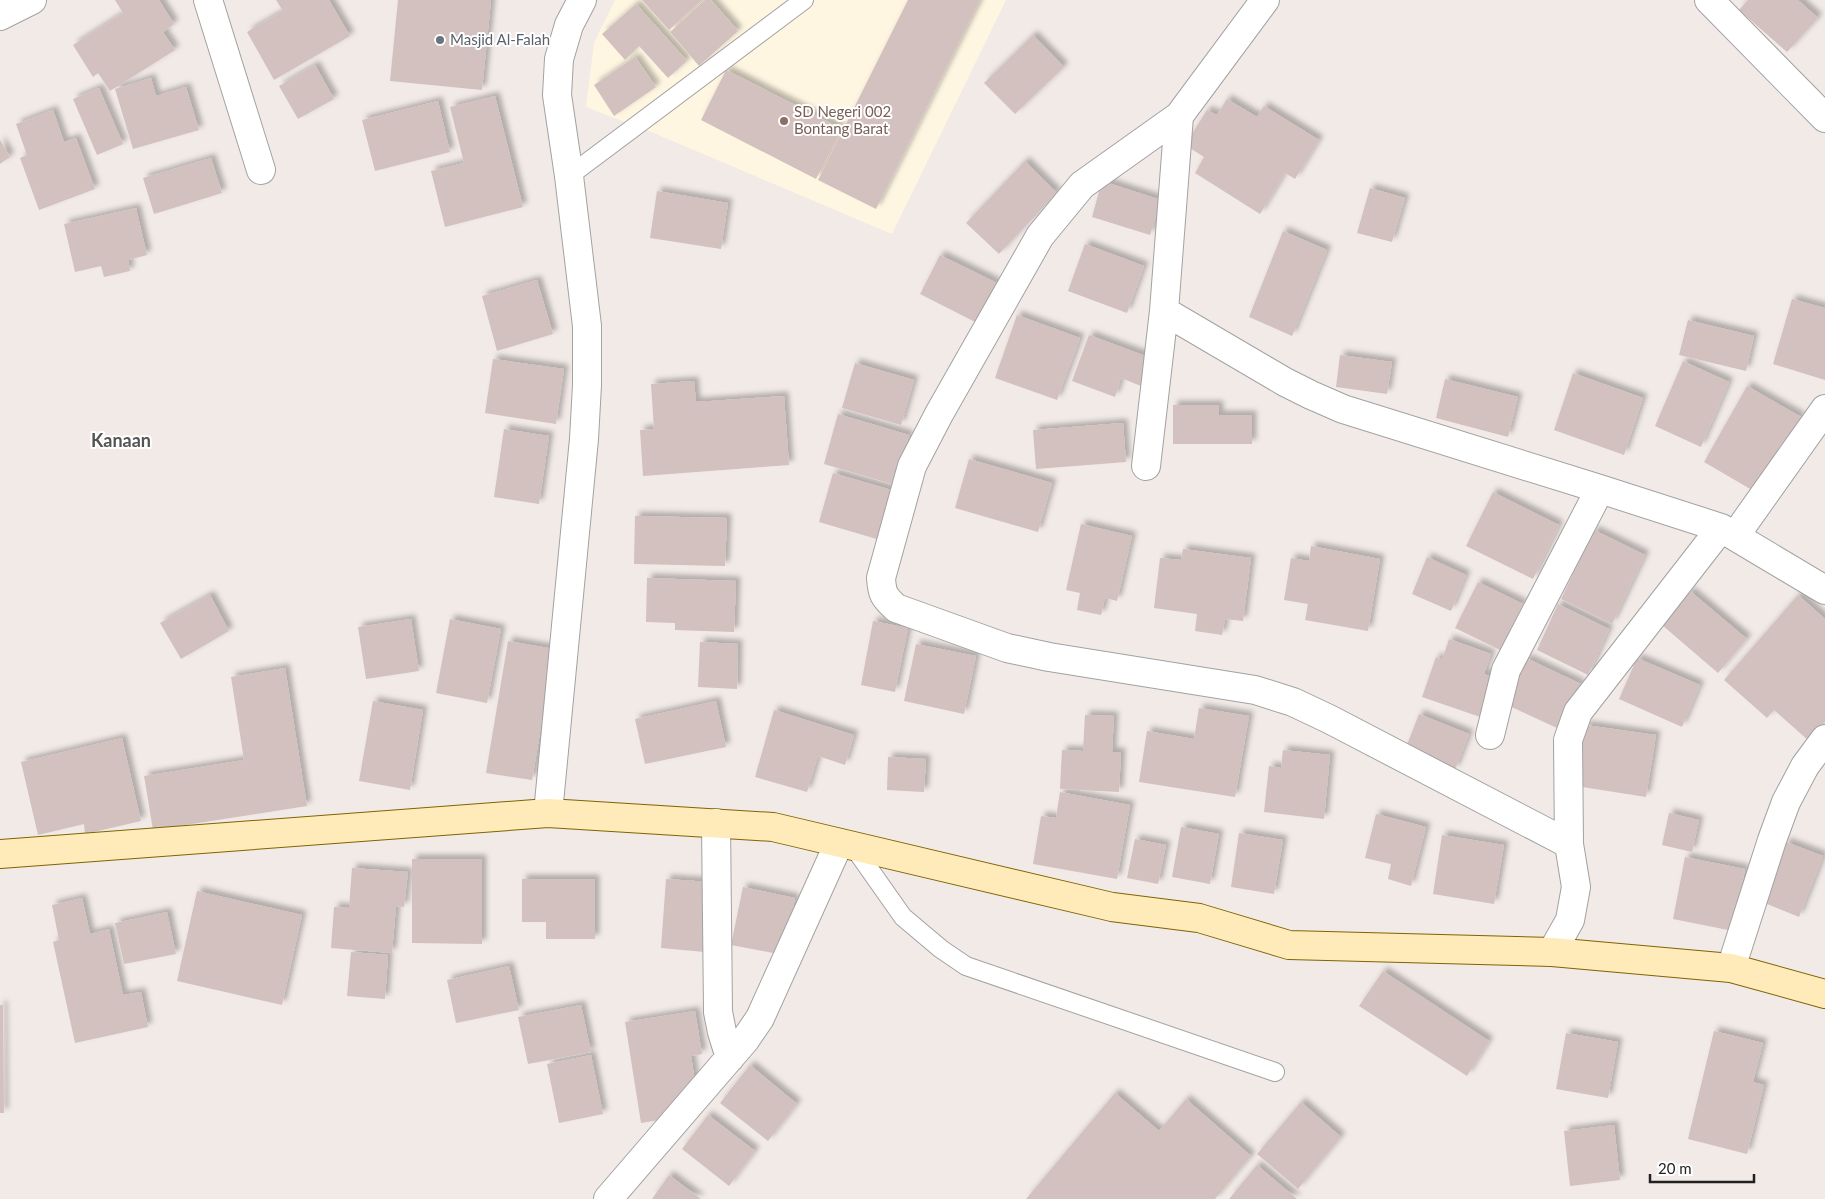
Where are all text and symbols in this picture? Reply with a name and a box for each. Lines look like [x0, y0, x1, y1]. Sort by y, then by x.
place label: Masjid Al-Falah [450, 30, 550, 48]
marker: Masjid Al-Falah [434, 34, 446, 46]
place label: SD Negeri 002 Bontang Barat [794, 102, 891, 137]
marker: SD Negeri 002 Bontang Barat [778, 115, 790, 127]
district label: Kanaan [91, 429, 151, 451]
scale bar [1650, 1152, 1754, 1184]
text: 20 m [1658, 1159, 1692, 1177]

